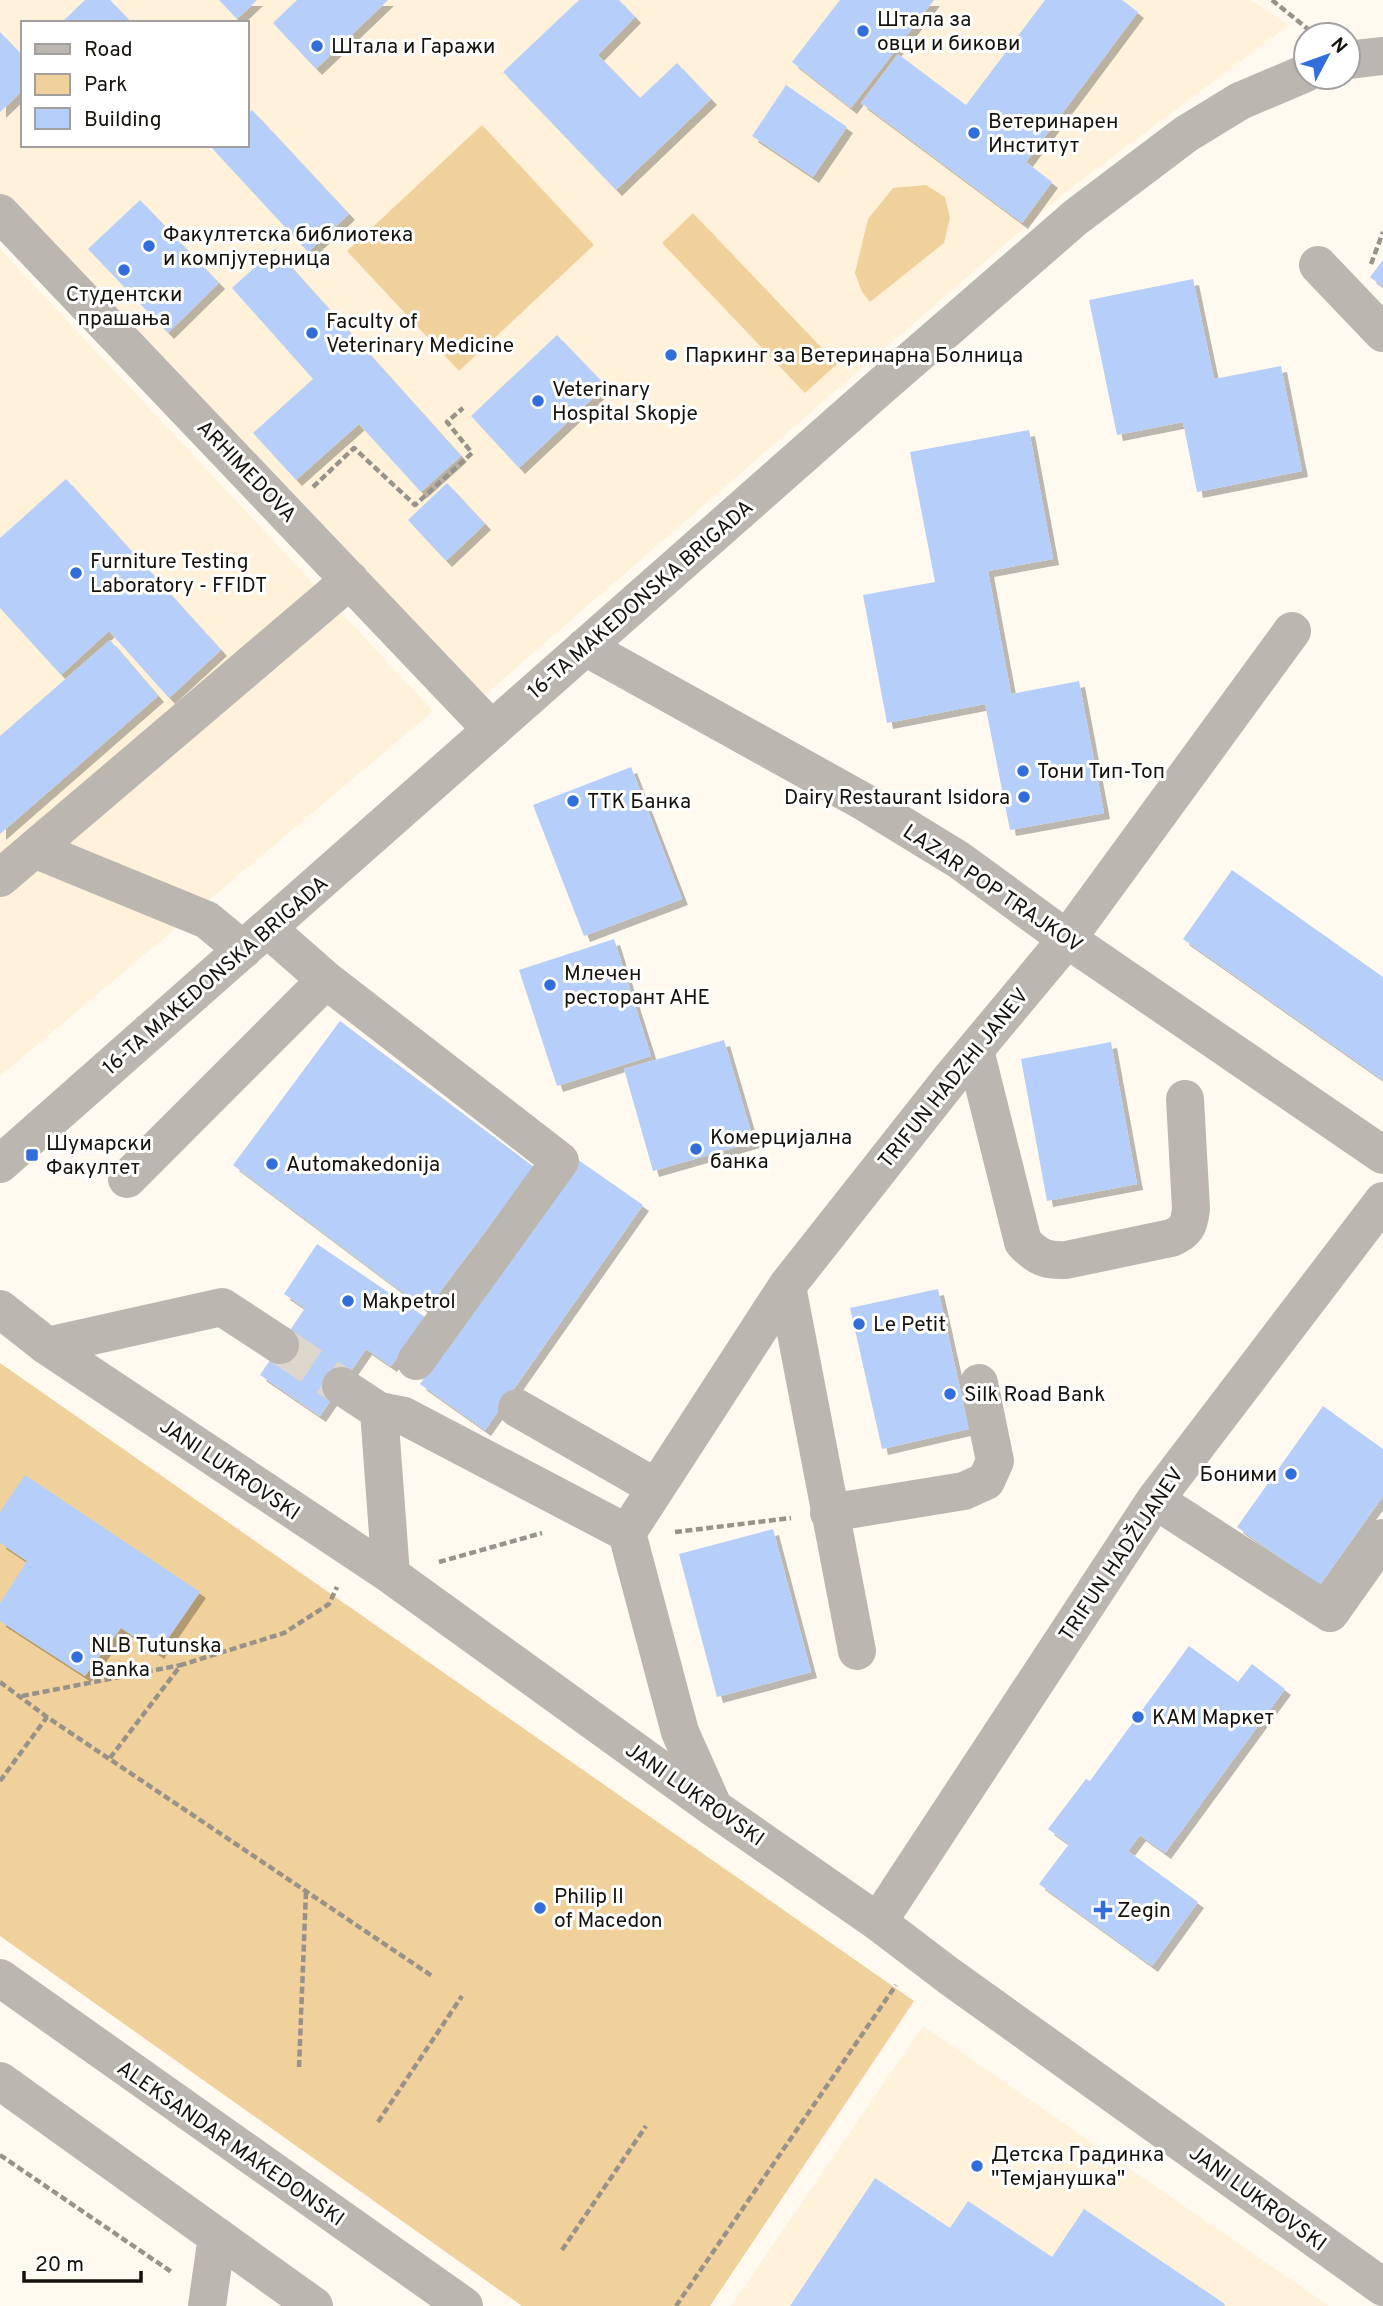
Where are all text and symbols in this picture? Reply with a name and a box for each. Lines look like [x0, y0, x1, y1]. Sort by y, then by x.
place label: Штала за овци и бикови [877, 7, 1020, 58]
legend [21, 21, 248, 147]
north arrow [1292, 21, 1362, 91]
marker: Штала за овци и бикови [855, 23, 871, 39]
text: N [1325, 33, 1352, 59]
place label: Штала и Гаражи [331, 34, 495, 61]
text: Road [84, 37, 133, 64]
marker: Штала и Гаражи [309, 38, 325, 54]
text: Park [84, 72, 127, 99]
text: Building [84, 107, 162, 134]
place label: Ветеринарен Институт [988, 109, 1118, 160]
marker: Ветеринарен Институт [966, 125, 982, 141]
place label: Факултетска библиотека и компјутерница [163, 222, 413, 273]
marker: Факултетска библиотека и компјутерница [141, 238, 157, 254]
marker: Студентски прашања [116, 262, 132, 278]
place label: Студентски прашања [66, 282, 182, 333]
place label: Faculty of Veterinary Medicine [326, 309, 514, 360]
marker: Faculty of Veterinary Medicine [304, 325, 320, 341]
place label: Паркинг за Ветеринарна Болница [685, 343, 1023, 370]
marker: Паркинг за Ветеринарна Болница [663, 347, 679, 363]
place label: Veterinary Hospital Skopje [552, 377, 698, 428]
marker: Veterinary Hospital Skopje [530, 393, 546, 409]
street label: ARHIMEDOVA [190, 415, 302, 529]
street label: 16-TA MAKEDONSKA BRIGADA [522, 495, 760, 706]
place label: Furniture Testing Laboratory - FFIDT [90, 549, 267, 600]
marker: Furniture Testing Laboratory - FFIDT [68, 565, 84, 581]
place label: Тони Тип-Топ [1037, 759, 1165, 786]
marker: Тони Тип-Топ [1015, 763, 1031, 779]
place label: Dairy Restaurant Isidora [784, 785, 1010, 812]
place label: ТТК Банка [587, 789, 691, 816]
marker: Dairy Restaurant Isidora [1016, 789, 1032, 805]
marker: ТТК Банка [565, 793, 581, 809]
street label: LAZAR POP TRAJKOV [897, 819, 1087, 959]
street label: 16-TA MAKEDONSKA BRIGADA [97, 871, 335, 1082]
place label: Млечен ресторант АНЕ [564, 961, 710, 1012]
marker: Млечен ресторант АНЕ [542, 977, 558, 993]
street label: TRIFUN HADZHI JANEV [873, 983, 1035, 1175]
place label: Комерцијална банка [710, 1125, 852, 1176]
place label: Шумарски Факултет [46, 1131, 152, 1182]
marker: Комерцијална банка [688, 1141, 704, 1157]
marker: Шумарски Факултет [24, 1147, 40, 1163]
place label: Automakedonija [286, 1152, 440, 1179]
marker: Automakedonija [264, 1156, 280, 1172]
place label: Makpetrol [362, 1289, 456, 1316]
marker: Makpetrol [340, 1293, 356, 1309]
place label: Le Petit [873, 1312, 946, 1339]
marker: Le Petit [851, 1316, 867, 1332]
place label: Silk Road Bank [964, 1382, 1105, 1409]
marker: Silk Road Bank [942, 1386, 958, 1402]
street label: JANI LUKROVSKI [154, 1413, 305, 1527]
street label: TRIFUN HADŽIJANEV [1053, 1462, 1191, 1647]
place label: Боними [1200, 1462, 1277, 1489]
marker: Боними [1283, 1466, 1299, 1482]
place label: NLB Tutunska Banka [91, 1633, 221, 1684]
marker: NLB Tutunska Banka [69, 1649, 85, 1665]
place label: КАМ Маркет [1152, 1705, 1274, 1732]
marker: КАМ Маркет [1130, 1709, 1146, 1725]
street label: JANI LUKROVSKI [619, 1737, 769, 1853]
place label: Philip II of Macedon [554, 1884, 663, 1935]
place label: Zegin [1117, 1898, 1171, 1925]
marker: Philip II of Macedon [532, 1900, 548, 1916]
marker: Zegin [1095, 1902, 1111, 1918]
street label: ALEKSANDAR MAKEDONSKI [111, 2055, 349, 2233]
street label: JANI LUKROVSKI [1183, 2140, 1331, 2258]
place label: Детска Градинка "Темјанушка" [991, 2142, 1164, 2193]
marker: Детска Градинка "Темјанушка" [969, 2158, 985, 2174]
scale bar [24, 2240, 142, 2284]
text: 20 m [35, 2252, 84, 2279]

